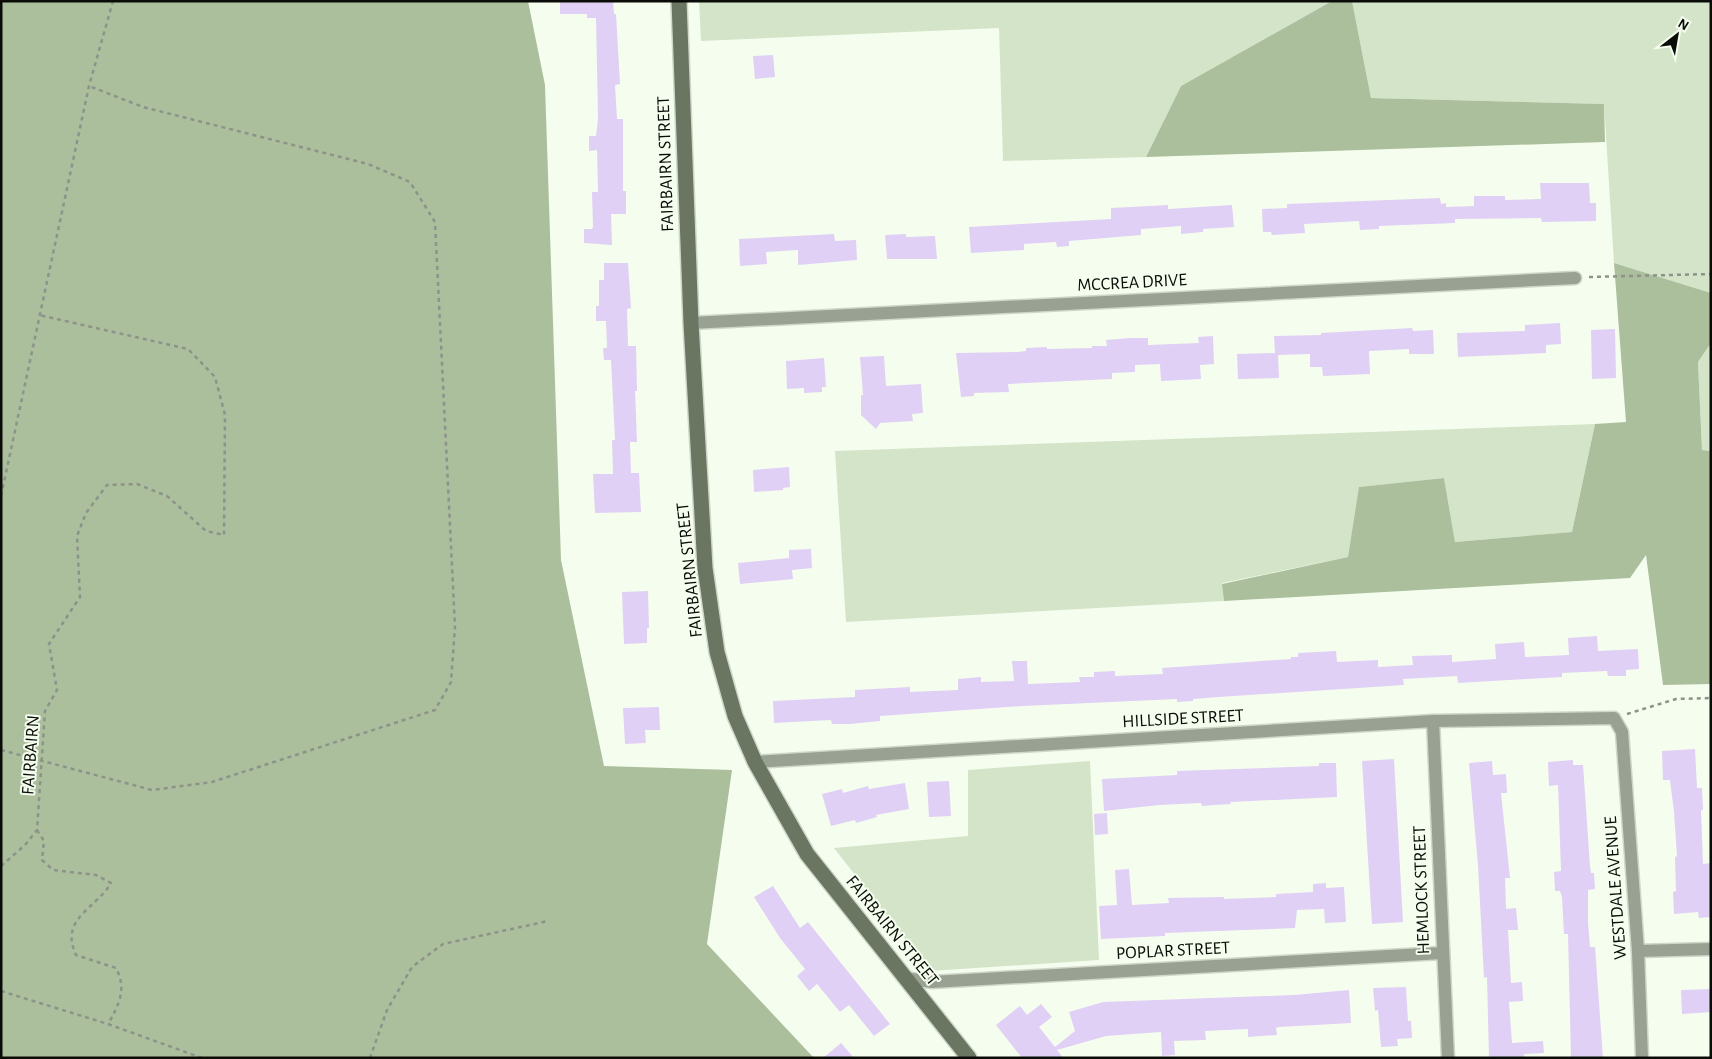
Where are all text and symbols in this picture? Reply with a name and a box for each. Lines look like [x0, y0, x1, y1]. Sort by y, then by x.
north arrow [1652, 10, 1702, 60]
text: N [1675, 16, 1691, 33]
street label: FAIRBAIRN STREET [655, 96, 677, 232]
street label: MCCREA DRIVE [1077, 271, 1188, 295]
street label: FAIRBAIRN STREET [674, 501, 706, 639]
street label: HILLSIDE STREET [1122, 707, 1245, 731]
street label: FAIRBAIRN [19, 715, 43, 795]
street label: WESTDALE AVENUE [1602, 815, 1630, 960]
street label: HEMLOCK STREET [1411, 825, 1433, 955]
street label: FAIRBAIRN STREET [842, 873, 942, 990]
street label: POPLAR STREET [1116, 939, 1231, 963]

